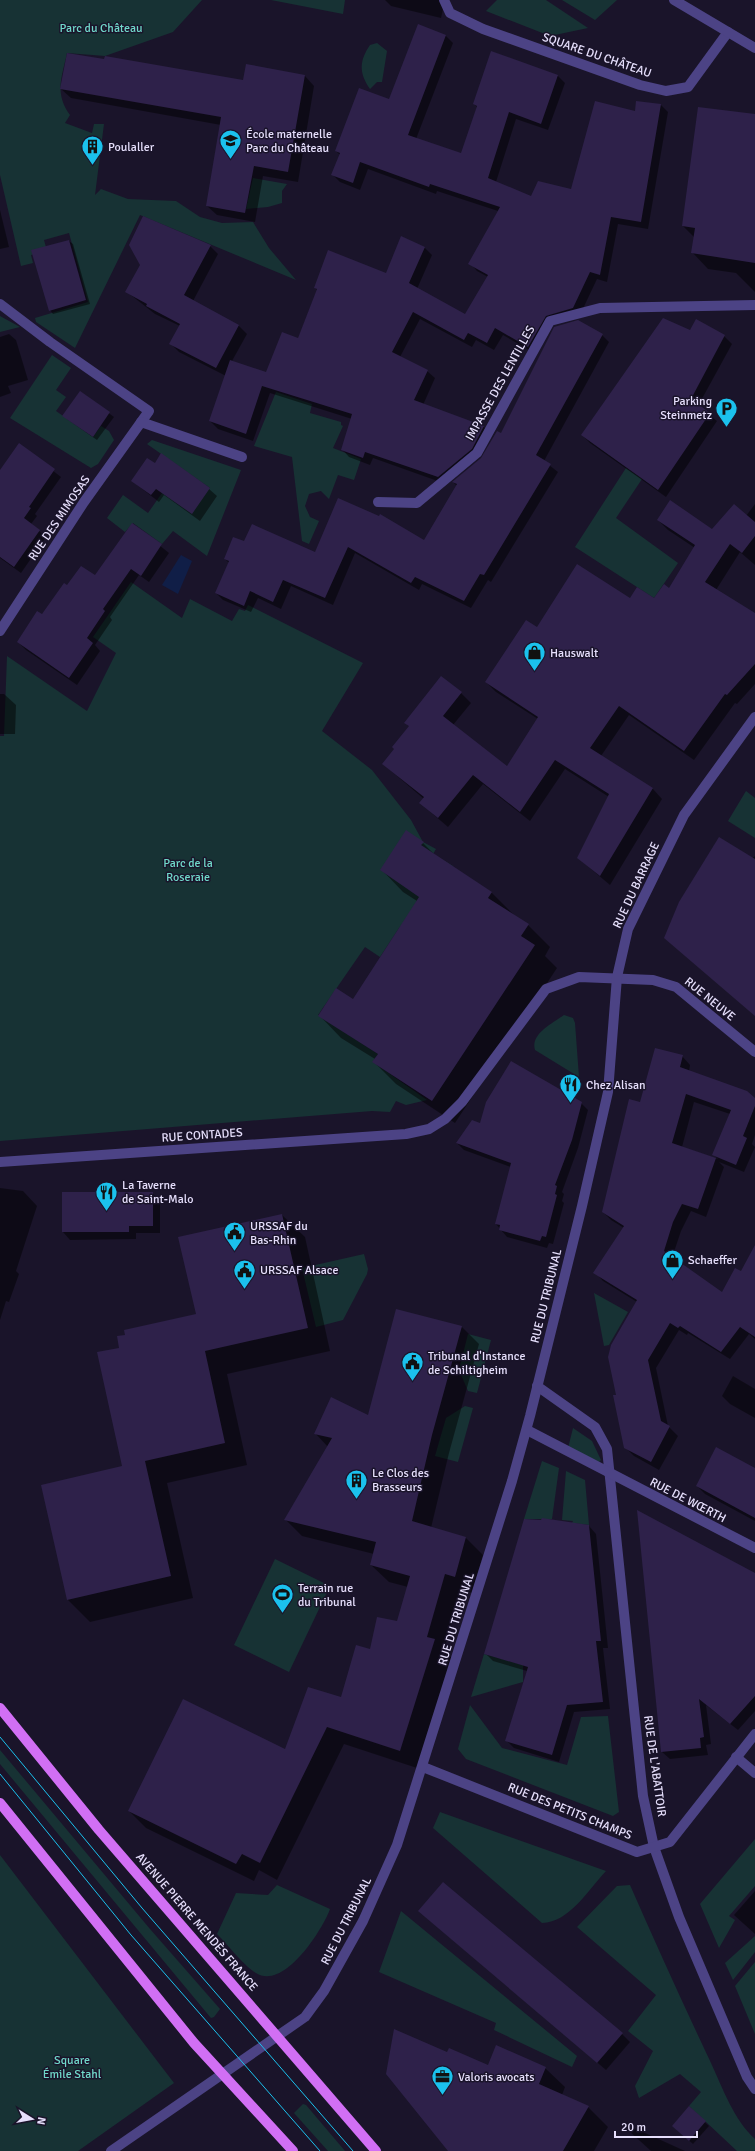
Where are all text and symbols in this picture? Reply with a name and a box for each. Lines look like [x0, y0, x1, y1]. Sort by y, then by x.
park label: Parc du Château [59, 21, 143, 36]
street label: SQUARE DU CHÂTEAU [540, 30, 653, 81]
place label: École maternelle Parc du Château [246, 127, 332, 156]
school or university icon: École maternelle Parc du Château [217, 128, 243, 161]
building icon: Poulaller [80, 134, 106, 167]
place label: Poulaller [108, 140, 155, 155]
street label: IMPASSE DES LENTILLES [462, 323, 539, 444]
place label: Parking Steinmetz [660, 394, 712, 423]
parking icon: Parking Steinmetz [714, 395, 740, 428]
street label: RUE DES MIMOSAS [25, 472, 94, 564]
shop icon: Hauswalt [521, 640, 547, 673]
place label: Hauswalt [550, 646, 598, 661]
street label: RUE DU BARRAGE [610, 839, 663, 931]
park label: Parc de la Roseraie [163, 856, 213, 885]
street label: RUE NEUVE [681, 974, 738, 1025]
restaurant icon: Chez Alisan [558, 1072, 584, 1105]
place label: Chez Alisan [586, 1078, 646, 1093]
street label: RUE CONTADES [161, 1125, 244, 1146]
place label: La Taverne de Saint-Malo [122, 1178, 193, 1207]
restaurant icon: La Taverne de Saint-Malo [93, 1179, 119, 1212]
place label: URSSAF du Bas-Rhin [250, 1219, 308, 1248]
public building icon: URSSAF du Bas-Rhin [222, 1220, 248, 1253]
street label: RUE DU TRIBUNAL [528, 1247, 565, 1345]
shop icon: Schaeffer [659, 1247, 685, 1280]
place label: Schaeffer [688, 1253, 737, 1268]
public building icon: URSSAF Alsace [232, 1257, 258, 1290]
place label: URSSAF Alsace [260, 1263, 338, 1278]
place label: Tribunal d'Instance de Schiltigheim [428, 1349, 525, 1378]
public building icon: Tribunal d'Instance de Schiltigheim [399, 1350, 425, 1383]
place label: Le Clos des Brasseurs [372, 1466, 429, 1495]
building icon: Le Clos des Brasseurs [343, 1467, 369, 1500]
street label: RUE DE WŒRTH [647, 1475, 728, 1526]
street label: RUE DU TRIBUNAL [435, 1571, 478, 1667]
place label: Terrain rue du Tribunal [298, 1581, 356, 1610]
sports icon: Terrain rue du Tribunal [269, 1582, 295, 1615]
street label: RUE DE L'ABATTOIR [640, 1715, 669, 1818]
street label: RUE DES PETITS CHAMPS [506, 1780, 634, 1843]
street label: AVENUE PIERRE MENDÈS FRANCE [132, 1850, 261, 1995]
street label: RUE DU TRIBUNAL [318, 1875, 375, 1968]
park label: Square Émile Stahl [43, 2053, 102, 2082]
office icon: Valoris avocats [429, 2064, 455, 2097]
place label: Valoris avocats [458, 2070, 534, 2085]
north arrow [12, 2099, 52, 2139]
scale bar [615, 2113, 697, 2139]
text: N [34, 2116, 48, 2126]
text: 20 m [621, 2120, 646, 2135]

